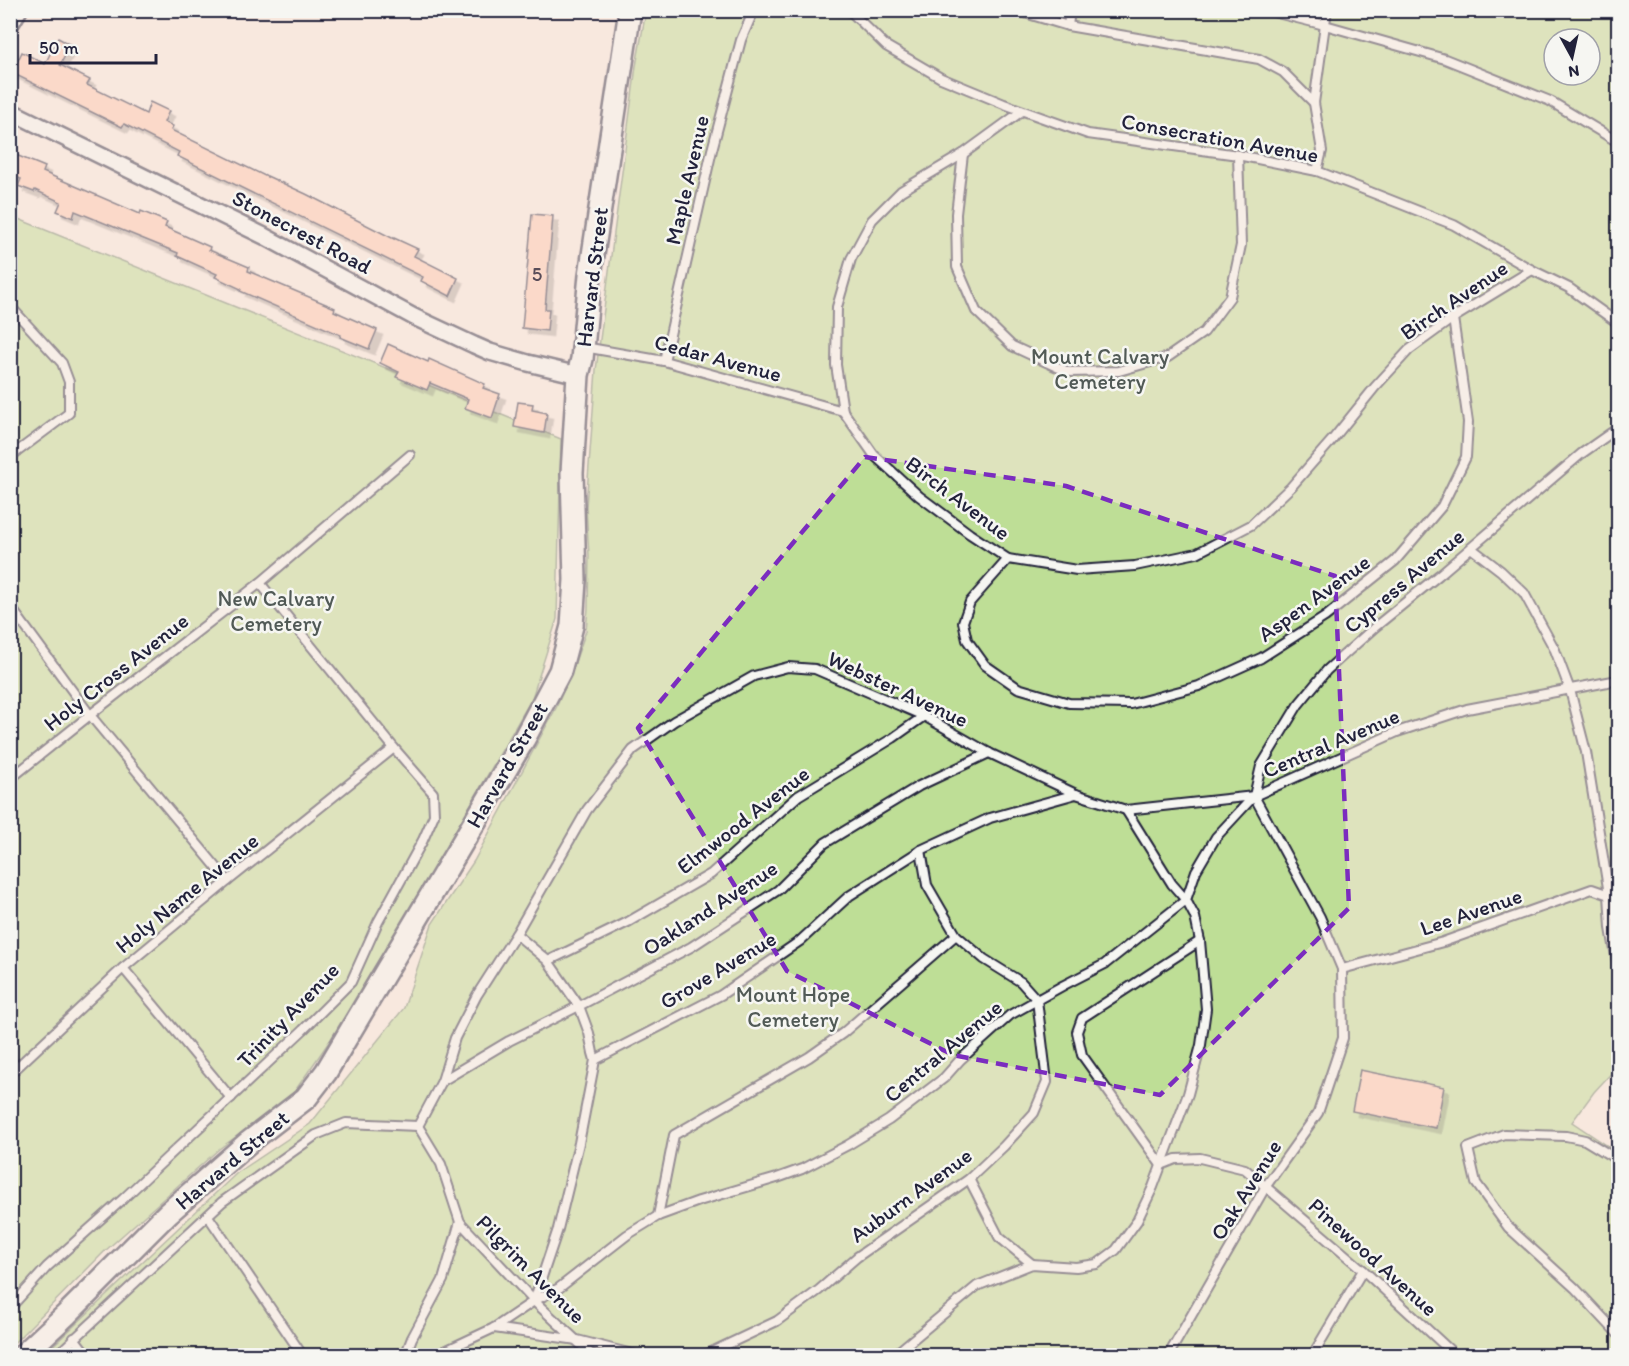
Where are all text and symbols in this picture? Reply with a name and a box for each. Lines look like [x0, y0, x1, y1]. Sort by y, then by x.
scale bar [30, 27, 156, 65]
north arrow [1542, 27, 1602, 87]
text: 50 m [39, 37, 79, 59]
text: N [1567, 61, 1581, 82]
street label: Consecration Avenue [1119, 107, 1321, 169]
street label: Maple Avenue [659, 113, 715, 247]
street label: Stonecrest Road [228, 184, 376, 280]
street label: Harvard Street [570, 205, 614, 349]
street label: Birch Avenue [1395, 254, 1513, 346]
house number: 5 [532, 262, 542, 286]
street label: Cedar Avenue [651, 328, 785, 388]
park label: Mount Calvary Cemetery [1031, 343, 1170, 395]
street label: Birch Avenue [900, 450, 1016, 546]
street label: Cypress Avenue [1338, 523, 1470, 639]
street label: Aspen Avenue [1253, 548, 1375, 648]
park label: New Calvary Cemetery [217, 585, 335, 637]
street label: Holy Cross Avenue [38, 607, 194, 737]
street label: Webster Avenue [823, 645, 973, 733]
street label: Harvard Street [460, 697, 554, 833]
street label: Central Avenue [1259, 702, 1403, 784]
street label: Elmwood Avenue [671, 760, 815, 880]
street label: Holy Name Avenue [110, 827, 264, 959]
street label: Oakland Avenue [638, 854, 782, 962]
street label: Lee Avenue [1417, 882, 1525, 942]
street label: Grove Avenue [655, 925, 781, 1015]
street label: Trinity Avenue [231, 957, 345, 1073]
park label: Mount Hope Cemetery [736, 981, 850, 1033]
street label: Central Avenue [878, 994, 1008, 1108]
street label: Harvard Street [169, 1104, 295, 1216]
street label: Oak Avenue [1204, 1135, 1288, 1245]
street label: Auburn Avenue [845, 1142, 977, 1248]
street label: Pinewood Avenue [1303, 1192, 1443, 1322]
street label: Pilgrim Avenue [471, 1209, 591, 1329]

